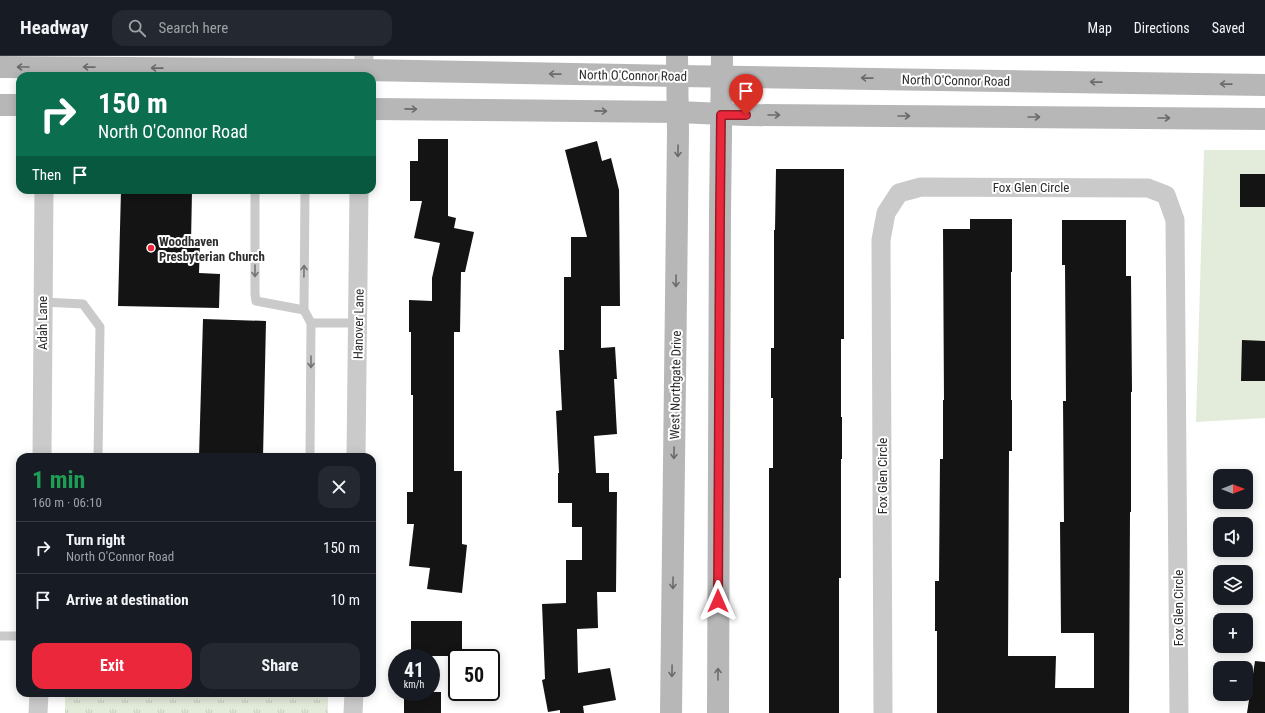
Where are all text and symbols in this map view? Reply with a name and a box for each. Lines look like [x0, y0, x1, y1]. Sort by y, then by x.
search box [112, 10, 392, 46]
text: Headway [20, 16, 88, 39]
icon: search [126, 17, 148, 39]
text: Search here [158, 19, 228, 37]
text: Map [1088, 20, 1112, 36]
text: Directions [1134, 20, 1190, 36]
text: Saved [1212, 20, 1245, 36]
one-way arrow [17, 63, 30, 71]
one-way arrow [83, 63, 96, 71]
one-way arrow [151, 64, 164, 72]
street label: North O'Connor Road [579, 67, 687, 84]
one-way arrow [549, 70, 562, 77]
street label: North O'Connor Road [902, 72, 1010, 89]
pin [729, 74, 763, 115]
one-way arrow [861, 75, 874, 82]
one-way arrow [1090, 79, 1103, 86]
icon: arrive [735, 80, 757, 102]
one-way arrow [1220, 80, 1233, 88]
text: 150 m [98, 87, 168, 120]
icon: right [32, 88, 84, 140]
one-way arrow [404, 105, 417, 113]
one-way arrow [594, 107, 607, 115]
one-way arrow [767, 111, 780, 119]
one-way arrow [897, 112, 910, 120]
one-way arrow [1027, 113, 1040, 121]
one-way arrow [1157, 115, 1170, 122]
text: North O'Connor Road [98, 121, 248, 142]
one-way arrow [674, 144, 681, 157]
icon: arrive [69, 164, 91, 186]
text: Then [32, 166, 61, 184]
street label: Fox Glen Circle [993, 180, 1069, 195]
place label: Woodhaven Presbyterian Church [159, 234, 265, 264]
marker: Woodhaven Presbyterian Church [146, 243, 156, 253]
one-way arrow [251, 264, 259, 277]
one-way arrow [300, 265, 308, 278]
one-way arrow [672, 274, 680, 287]
street label: Hanover Lane [350, 289, 367, 359]
street label: Adah Lane [35, 296, 50, 350]
street label: West Northgate Drive [667, 330, 684, 440]
one-way arrow [307, 355, 315, 368]
street label: Fox Glen Circle [875, 438, 890, 514]
one-way arrow [670, 446, 678, 459]
text: 1 min [32, 466, 85, 494]
button: close [318, 466, 360, 508]
north arrow [1213, 469, 1253, 509]
map controls [1213, 469, 1253, 701]
text: 160 m · 06:10 [32, 495, 102, 510]
button: sound [1213, 517, 1253, 557]
text: Turn right [66, 531, 125, 549]
icon: right [32, 537, 54, 559]
text: 150 m [323, 539, 360, 557]
text: North O'Connor Road [66, 549, 174, 564]
button: layers [1213, 565, 1253, 605]
street label: Fox Glen Circle [1171, 570, 1186, 646]
one-way arrow [669, 576, 676, 589]
position arrow [697, 580, 739, 622]
icon: arrive [32, 589, 54, 611]
text: Arrive at destination [66, 591, 189, 609]
text: 10 m [330, 591, 360, 609]
button: + [1213, 613, 1253, 653]
button: Exit [32, 643, 192, 689]
button: Share [200, 643, 360, 689]
speed limit sign: 50 [448, 649, 500, 701]
text: 41 [404, 658, 424, 682]
button: − [1213, 661, 1253, 701]
one-way arrow [668, 664, 675, 677]
one-way arrow [714, 668, 722, 681]
text: km/h [404, 679, 424, 690]

